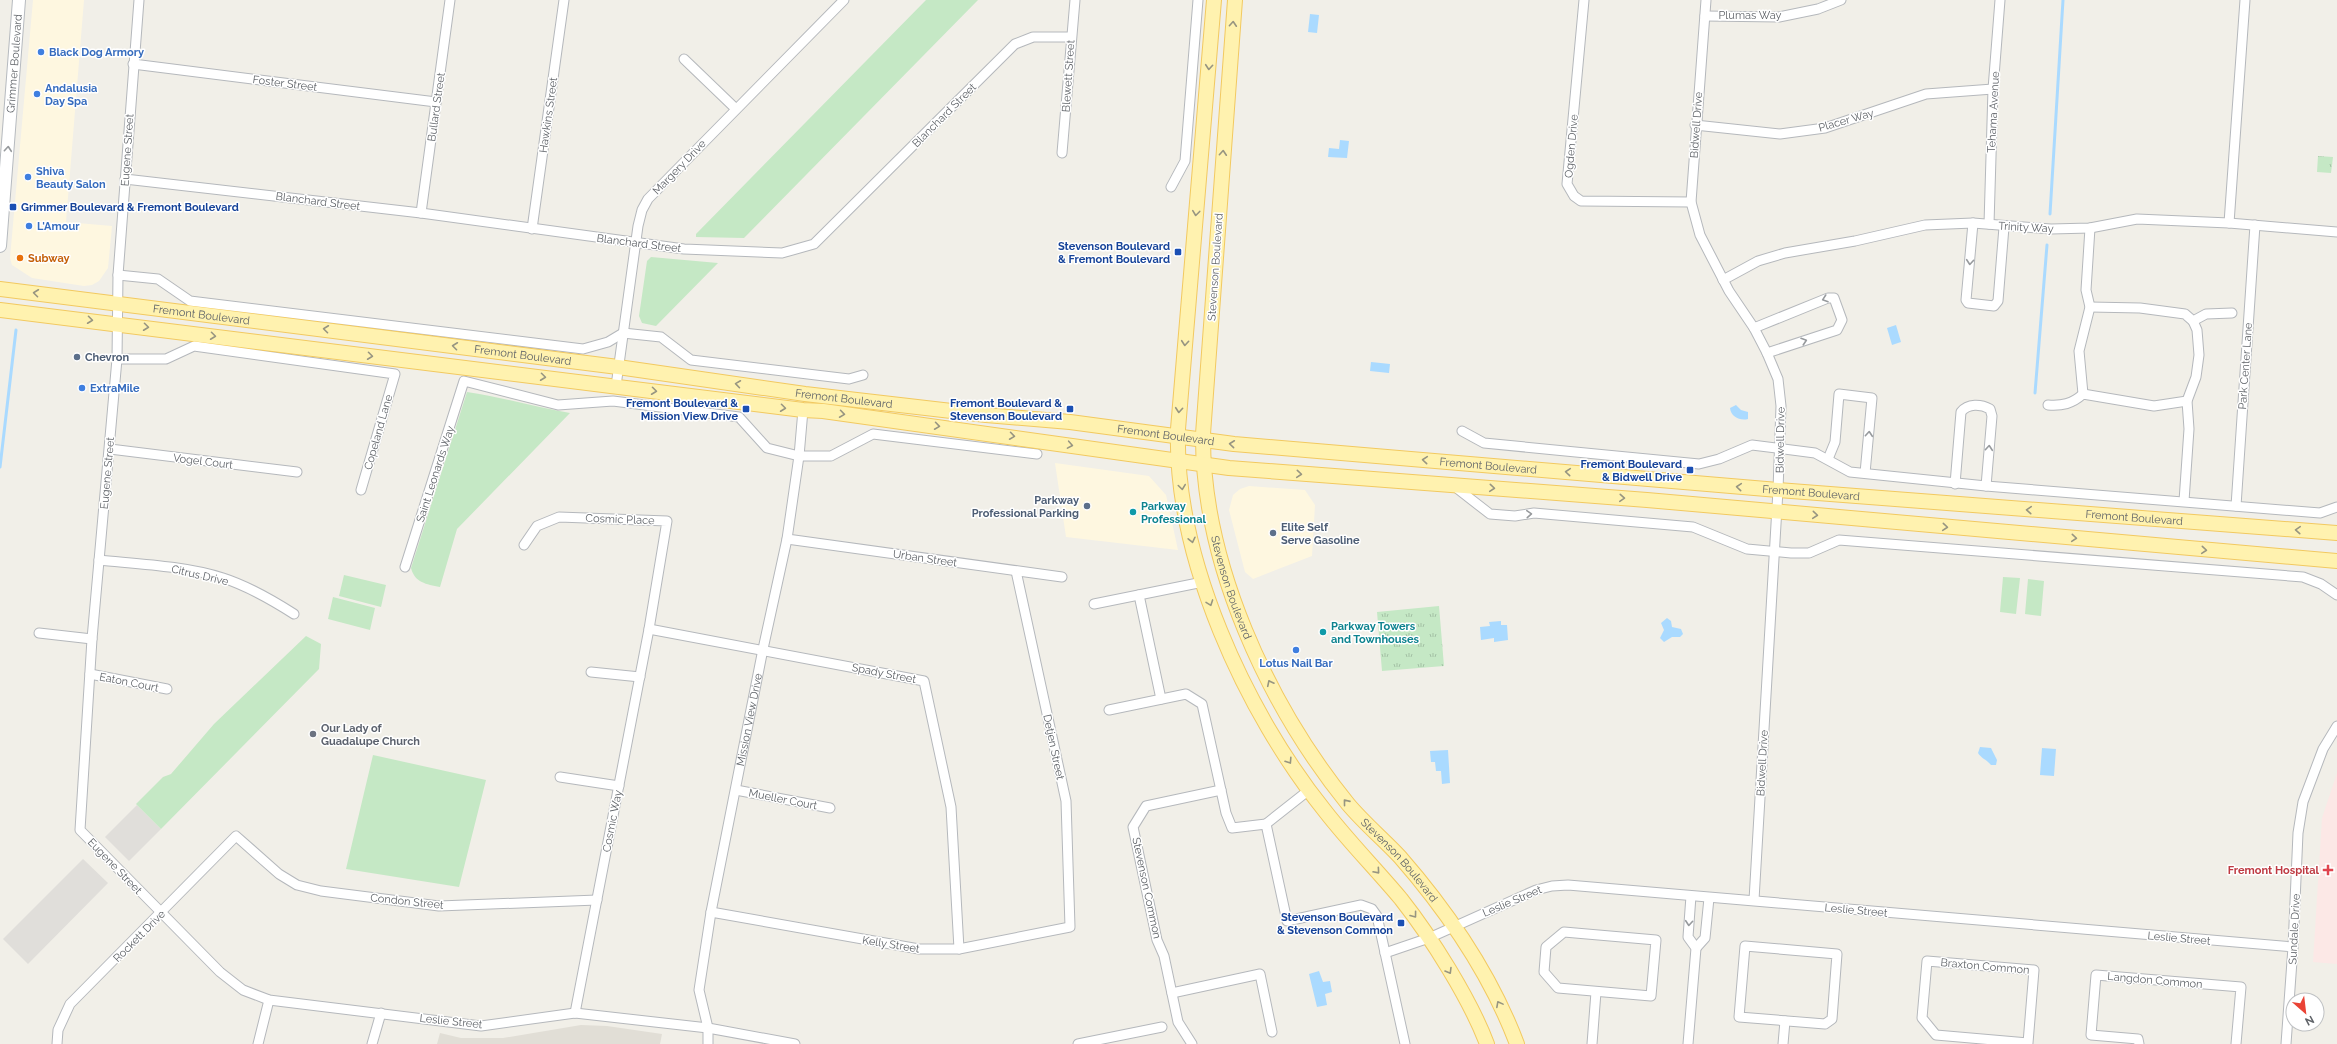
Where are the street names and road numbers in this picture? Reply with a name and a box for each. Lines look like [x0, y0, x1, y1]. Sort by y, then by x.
street label: Plumas Way [1719, 9, 1781, 22]
street label: Grimmer Boulevard [4, 13, 25, 114]
street label: Blewett Street [1059, 39, 1078, 113]
street label: Tehama Avenue [1985, 70, 2002, 153]
street label: Bullard Street [425, 71, 448, 142]
street label: Foster Street [252, 73, 318, 94]
street label: Hawkins Street [537, 76, 560, 154]
street label: Blanchard Street [910, 80, 979, 150]
street label: Bidwell Drive [1688, 91, 1705, 159]
street label: Placer Way [1817, 106, 1875, 135]
street label: Eugene Street [118, 113, 137, 187]
street label: Ogden Drive [1562, 113, 1581, 178]
street label: Margery Drive [650, 137, 709, 197]
street label: Blanchard Street [275, 190, 361, 213]
street label: Stevenson Boulevard [1205, 213, 1226, 321]
street label: Trinity Way [1998, 220, 2054, 235]
street label: Blanchard Street [596, 232, 682, 255]
street label: Fremont Boulevard [152, 302, 251, 328]
street label: Park Center Lane [2236, 321, 2255, 410]
street label: Fremont Boulevard [473, 343, 572, 368]
street label: Fremont Boulevard [794, 387, 893, 411]
street label: Copeland Lane [362, 393, 396, 471]
street label: Bidwell Drive [1773, 406, 1788, 473]
street label: Fremont Boulevard [1116, 422, 1215, 448]
street label: Saint Leonards Way [414, 424, 457, 524]
street label: Eugene Street [98, 436, 117, 510]
street label: Vogel Court [172, 451, 234, 472]
street label: Fremont Boulevard [1439, 455, 1538, 477]
street label: Fremont Boulevard [1762, 483, 1860, 503]
street label: Fremont Boulevard [2085, 508, 2184, 528]
street label: Cosmic Place [585, 512, 655, 527]
street label: Stevenson Boulevard [1208, 534, 1254, 641]
street label: Urban Street [892, 548, 958, 569]
street label: Citrus Drive [170, 563, 230, 589]
street label: Spady Street [851, 661, 917, 686]
street label: Eaton Court [98, 670, 160, 695]
street label: Mission View Drive [734, 672, 765, 767]
street label: Detjen Street [1040, 713, 1067, 781]
street label: Bidwell Drive [1754, 729, 1771, 797]
street label: Mueller Court [747, 786, 819, 813]
street label: Cosmic Way [600, 789, 625, 853]
street label: Stevenson Boulevard [1358, 816, 1440, 905]
street label: Eugene Street [85, 836, 145, 897]
street label: Stevenson Common [1129, 836, 1164, 940]
street label: Leslie Street [1481, 883, 1544, 920]
street label: Condon Street [370, 891, 445, 912]
street label: Sundale Drive [2286, 893, 2303, 965]
street label: Leslie Street [1824, 901, 1888, 920]
street label: Rockett Drive [111, 907, 168, 965]
street label: Leslie Street [2147, 929, 2211, 948]
street label: Kelly Street [861, 934, 921, 955]
street label: Braxton Common [1940, 956, 2030, 977]
street label: Langdon Common [2107, 970, 2203, 991]
street label: Leslie Street [419, 1012, 483, 1031]

